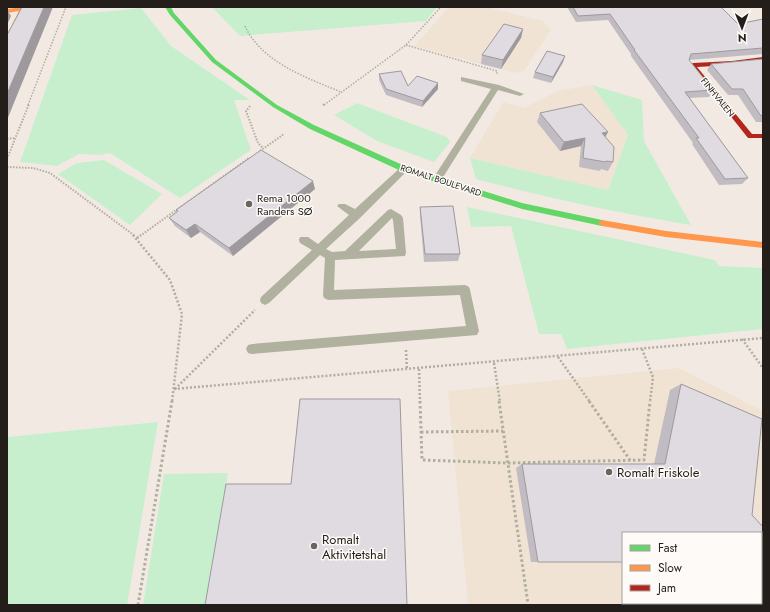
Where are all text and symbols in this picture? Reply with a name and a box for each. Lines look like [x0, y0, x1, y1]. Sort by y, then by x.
north arrow [722, 8, 762, 48]
text: N [738, 30, 747, 46]
street label: FINHVALEN [698, 75, 738, 119]
street label: ROMALT BOULEVARD [399, 161, 483, 199]
place label: Rema 1000 Randers SØ [257, 190, 313, 219]
marker: Rema 1000 Randers SØ [244, 199, 254, 209]
place label: Romalt Friskole [617, 463, 700, 482]
marker: Romalt Friskole [604, 467, 614, 477]
place label: Romalt Aktivitetshal [322, 530, 386, 564]
legend [622, 532, 762, 604]
text: Fast [658, 539, 677, 557]
marker: Romalt Aktivitetshal [309, 541, 319, 551]
text: Slow [658, 559, 683, 577]
text: Jam [656, 579, 676, 597]

